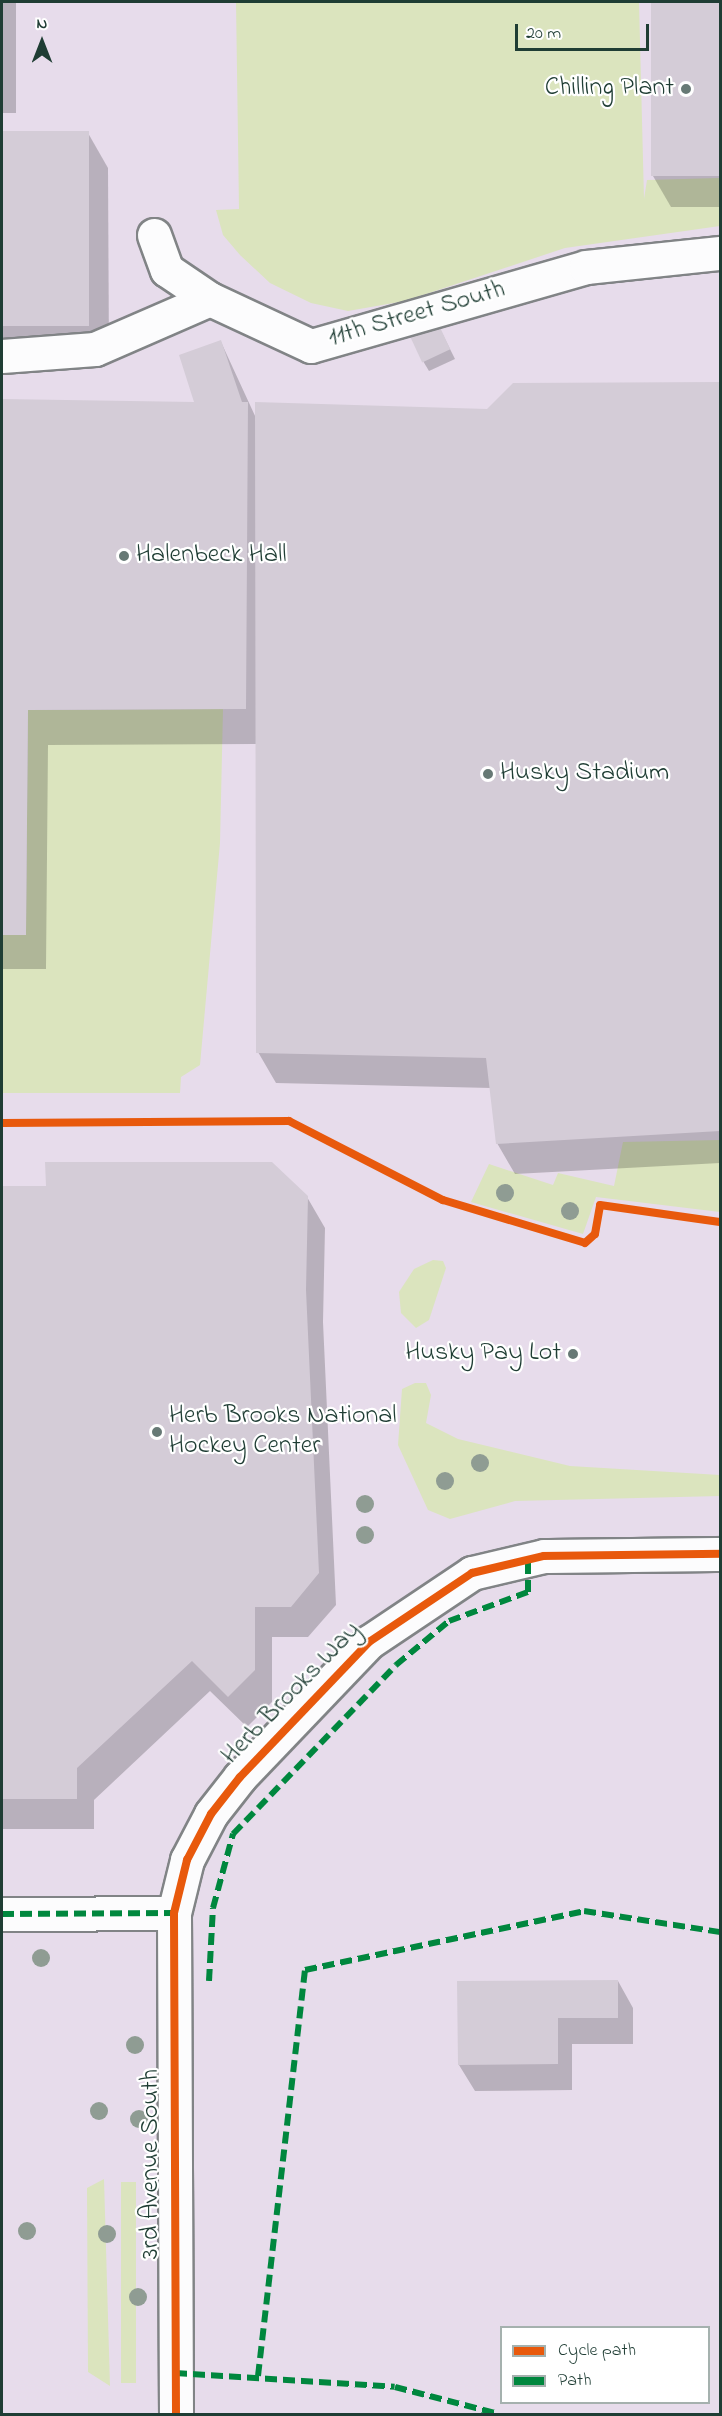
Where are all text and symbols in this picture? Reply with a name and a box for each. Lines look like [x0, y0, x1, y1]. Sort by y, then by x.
north arrow [12, 12, 72, 72]
text: N [37, 12, 47, 36]
scale bar [518, 12, 652, 50]
text: 20 m [526, 21, 561, 47]
place label: Chilling Plant [545, 73, 674, 105]
marker: Chilling Plant [679, 82, 693, 96]
street label: 11th Street South [325, 275, 509, 355]
place label: Halenbeck Hall [136, 540, 287, 572]
marker: Halenbeck Hall [117, 549, 131, 563]
place label: Husky Stadium [500, 758, 669, 790]
marker: Husky Stadium [481, 767, 495, 781]
place label: Husky Pay Lot [405, 1338, 561, 1370]
marker: Husky Pay Lot [566, 1347, 580, 1361]
place label: Herb Brooks National Hockey Center [169, 1401, 397, 1462]
marker: Herb Brooks National Hockey Center [150, 1425, 164, 1439]
street label: Herb Brooks Way [216, 1616, 368, 1772]
street label: 3rd Avenue South [136, 2069, 168, 2259]
legend [500, 2326, 710, 2404]
text: Cycle path [558, 2338, 636, 2364]
text: Path [558, 2368, 592, 2394]

